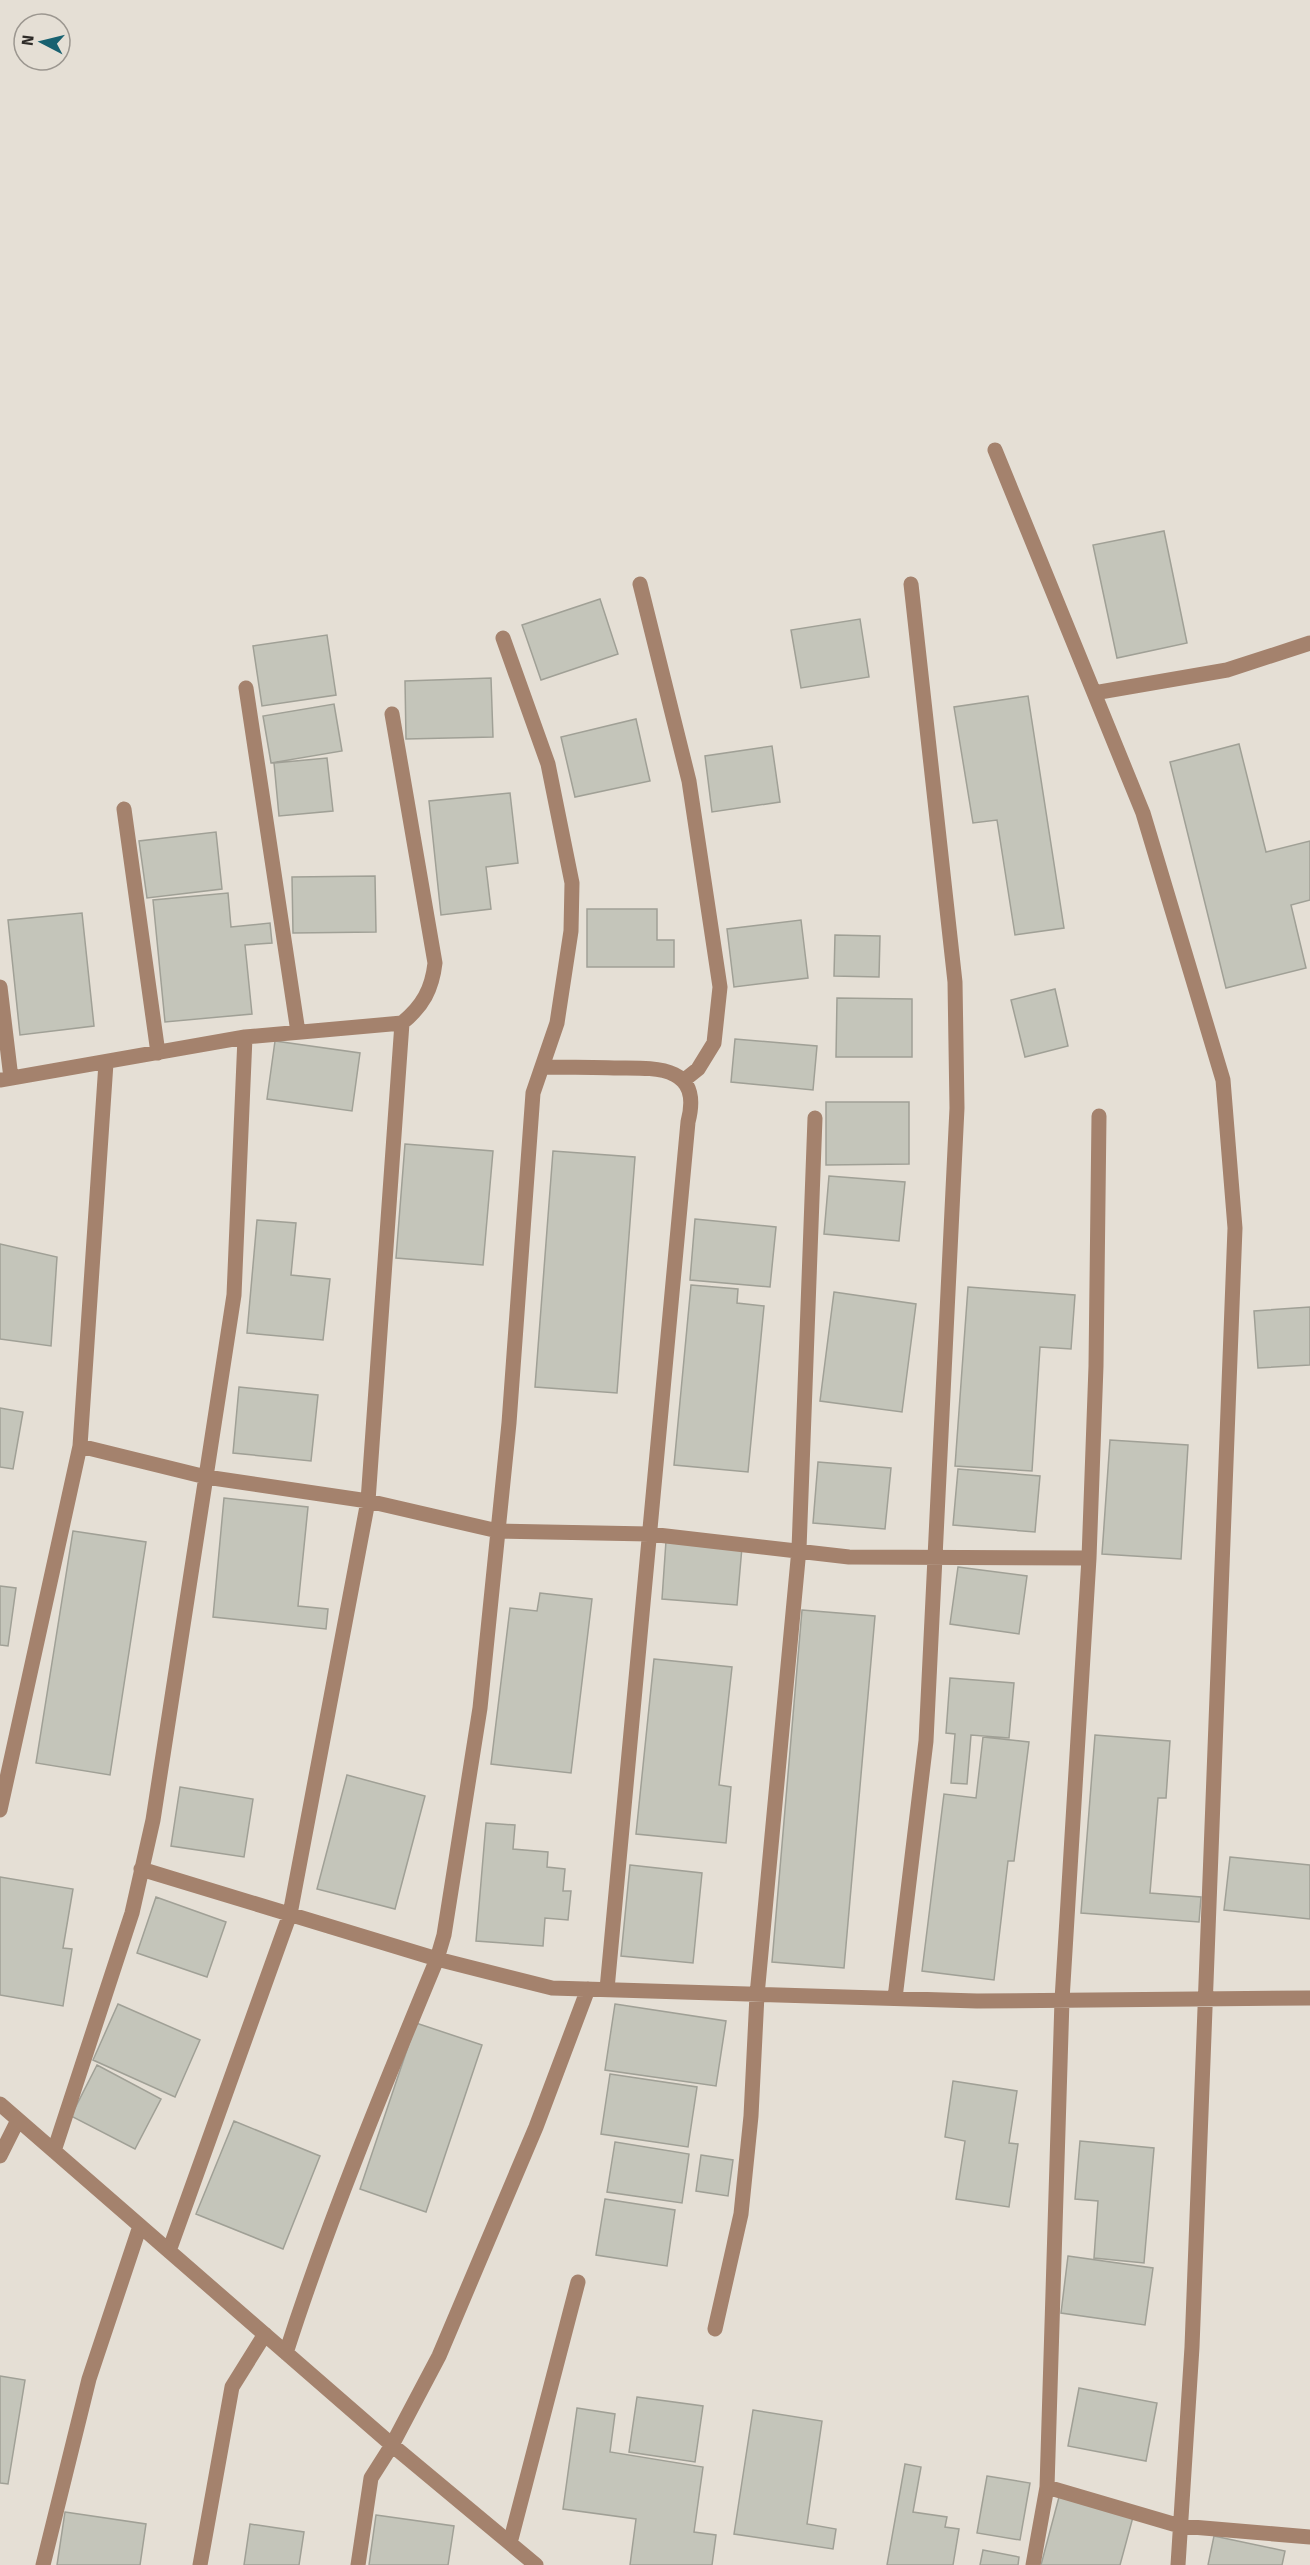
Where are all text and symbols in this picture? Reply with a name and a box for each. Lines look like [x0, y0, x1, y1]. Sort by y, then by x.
north arrow [12, 12, 72, 72]
text: N [18, 34, 38, 47]

